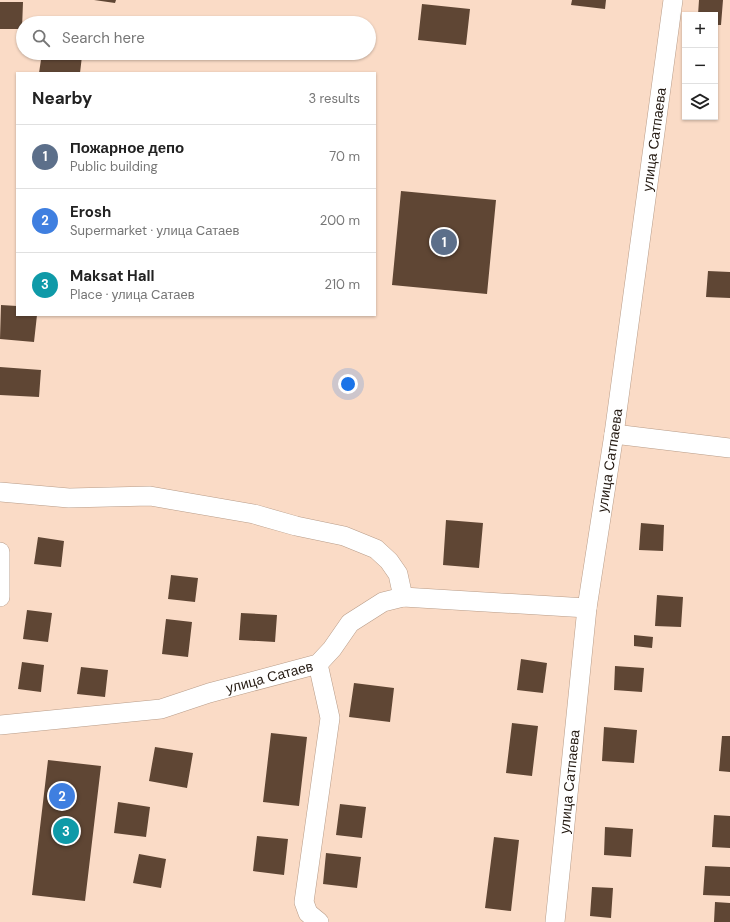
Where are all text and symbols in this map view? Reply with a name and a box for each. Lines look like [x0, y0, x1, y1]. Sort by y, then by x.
map controls [682, 12, 718, 120]
button: + [682, 12, 718, 48]
search box [16, 16, 376, 60]
icon: search [30, 27, 52, 49]
text: Search here [62, 28, 145, 48]
button: − [682, 48, 718, 84]
button: layers [682, 84, 718, 120]
street label: улица Сатпаева [638, 86, 670, 193]
text: Nearby [32, 87, 92, 109]
text: 3 results [308, 90, 360, 107]
text: Пожарное депо [70, 138, 184, 158]
text: 1 [43, 148, 47, 165]
text: 70 m [329, 148, 360, 165]
text: Public building [70, 158, 158, 175]
text: Erosh [70, 202, 111, 222]
text: 2 [41, 212, 49, 229]
text: 200 m [320, 212, 360, 229]
text: Supermarket · улица Сатаев [70, 222, 239, 239]
pin: 1 [431, 227, 457, 257]
text: Maksat Hall [70, 266, 155, 286]
text: 3 [41, 276, 49, 293]
text: 210 m [325, 276, 360, 293]
text: Place · улица Сатаев [70, 286, 195, 303]
your location [338, 374, 358, 394]
street label: улица Сатпаева [593, 407, 626, 514]
street label: улица Сатаев [224, 657, 315, 697]
street label: улица Сатпаева [555, 729, 584, 835]
pin: 2 [49, 781, 75, 811]
pin: 3 [53, 816, 79, 846]

